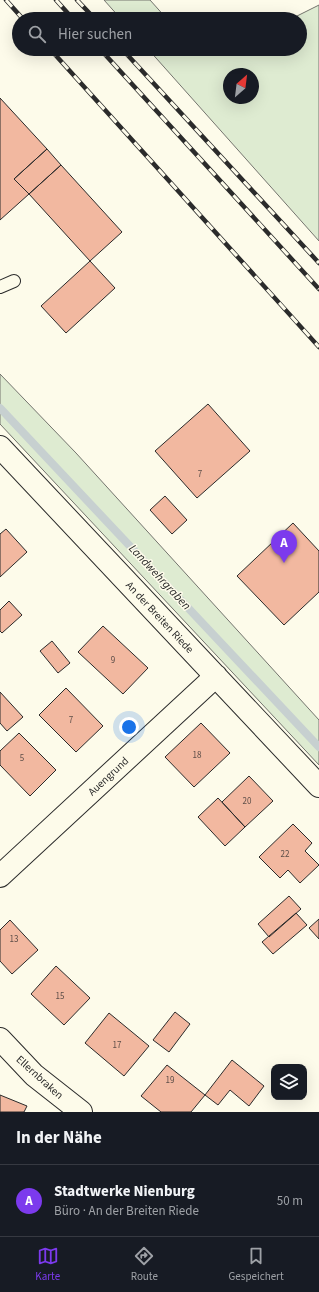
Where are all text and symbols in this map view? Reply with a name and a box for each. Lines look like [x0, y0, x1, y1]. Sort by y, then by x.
search box [12, 12, 307, 56]
icon: search [26, 23, 48, 45]
text: Hier suchen [58, 24, 132, 45]
north arrow [223, 68, 259, 104]
house number: 7 [198, 468, 203, 481]
pin: A [271, 530, 297, 563]
water label: Landwehrgraben [125, 541, 195, 614]
street label: An der Breiten Riede [122, 578, 197, 657]
house number: 9 [111, 654, 116, 667]
house number: 7 [69, 714, 74, 727]
your location [119, 717, 139, 737]
house number: 18 [193, 749, 202, 762]
house number: 5 [20, 752, 25, 765]
street label: Auengrund [85, 754, 132, 799]
house number: 20 [243, 795, 252, 808]
house number: 22 [281, 848, 290, 861]
house number: 13 [10, 933, 19, 946]
house number: 15 [56, 990, 65, 1003]
house number: 17 [113, 1039, 122, 1052]
street label: Ellernbraken [13, 1052, 66, 1103]
map controls [271, 1064, 307, 1100]
button: layers [271, 1064, 307, 1100]
house number: 19 [166, 1074, 175, 1087]
text: In der Nähe [16, 1126, 102, 1150]
text: Stadtwerke Nienburg [54, 1181, 195, 1202]
text: A [25, 1192, 33, 1210]
text: 50 m [277, 1192, 303, 1210]
text: Büro · An der Breiten Riede [54, 1202, 199, 1220]
tab: Karte [35, 1245, 60, 1284]
tab: Route [131, 1245, 158, 1284]
tab: Gespeichert [229, 1245, 284, 1284]

